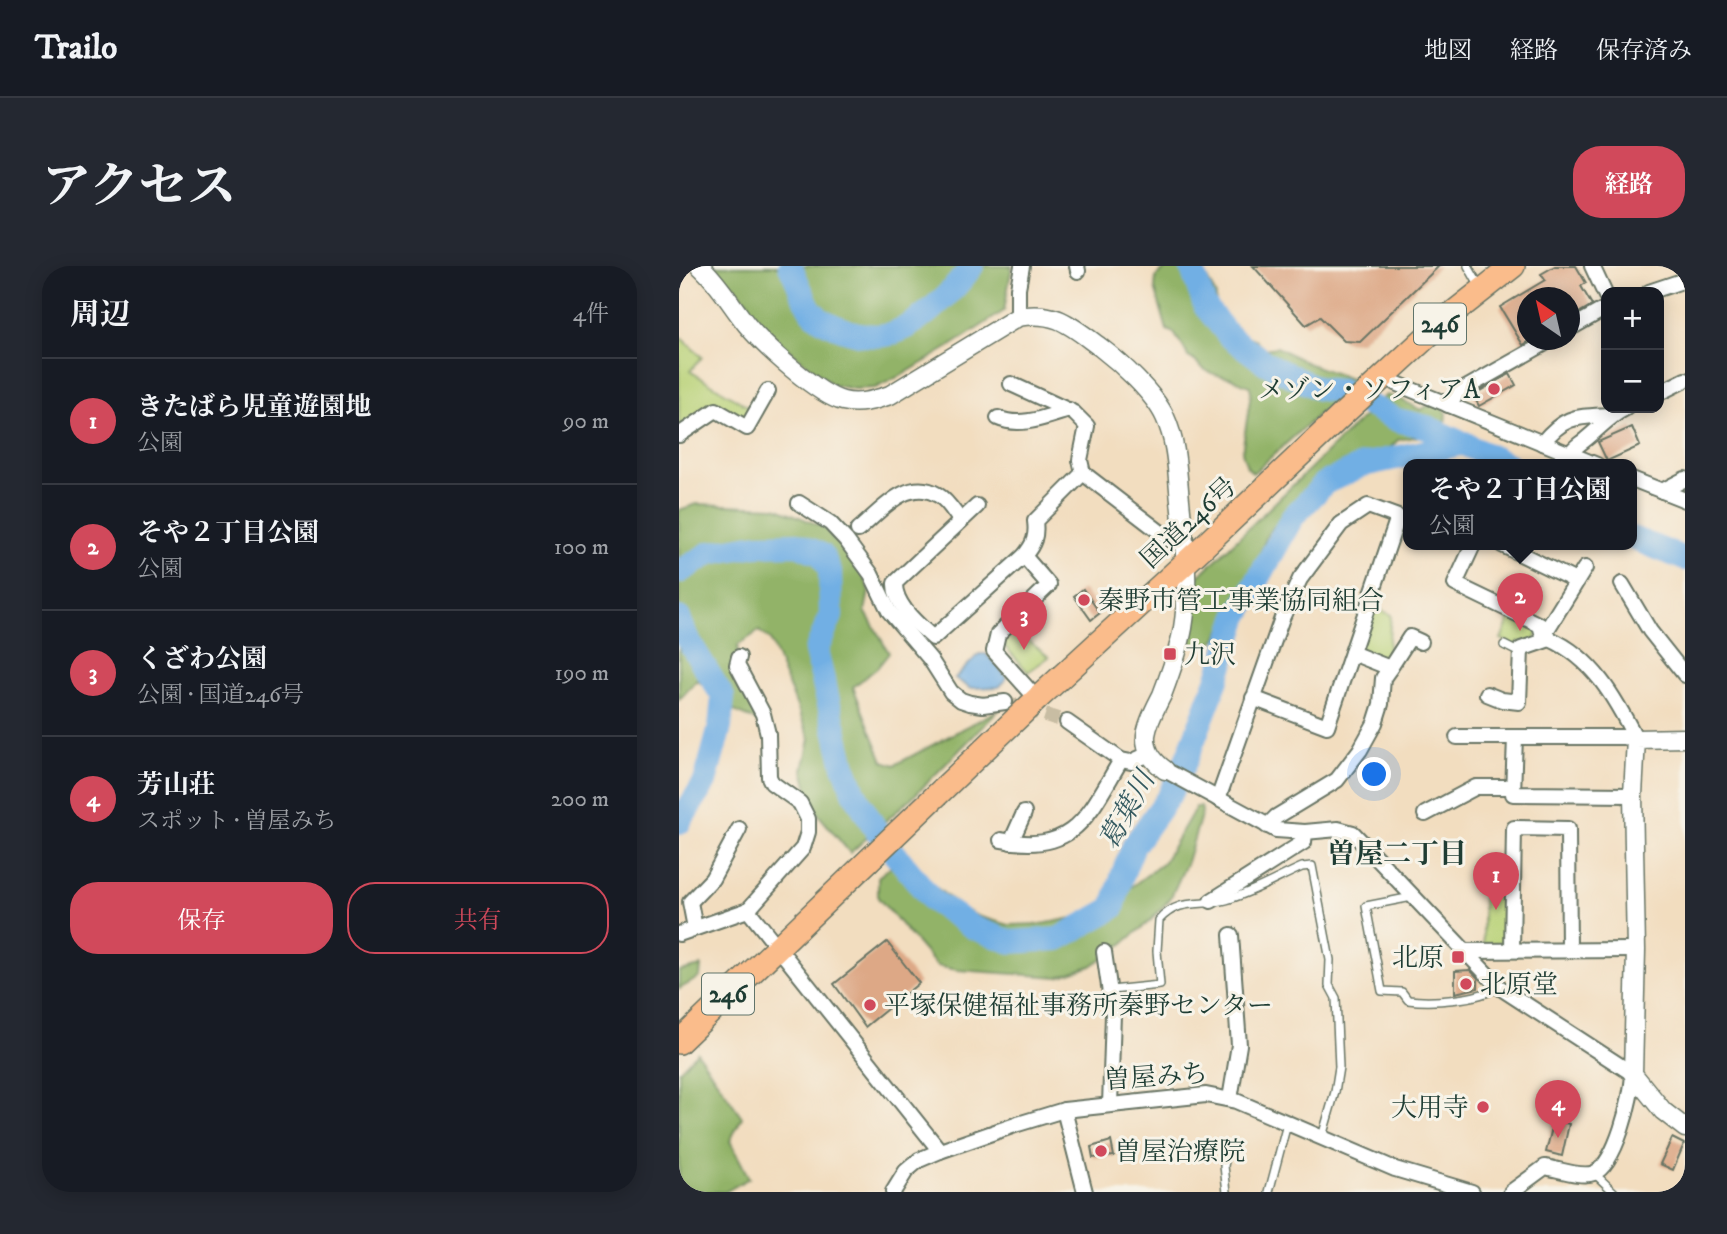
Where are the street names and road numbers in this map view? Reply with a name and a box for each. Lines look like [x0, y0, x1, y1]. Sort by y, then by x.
road number: 246 [1414, 304, 1466, 344]
street label: 国道246号 [1134, 470, 1244, 576]
road number: 246 [702, 974, 754, 1014]
street label: 曽屋みち [1103, 1057, 1209, 1098]

